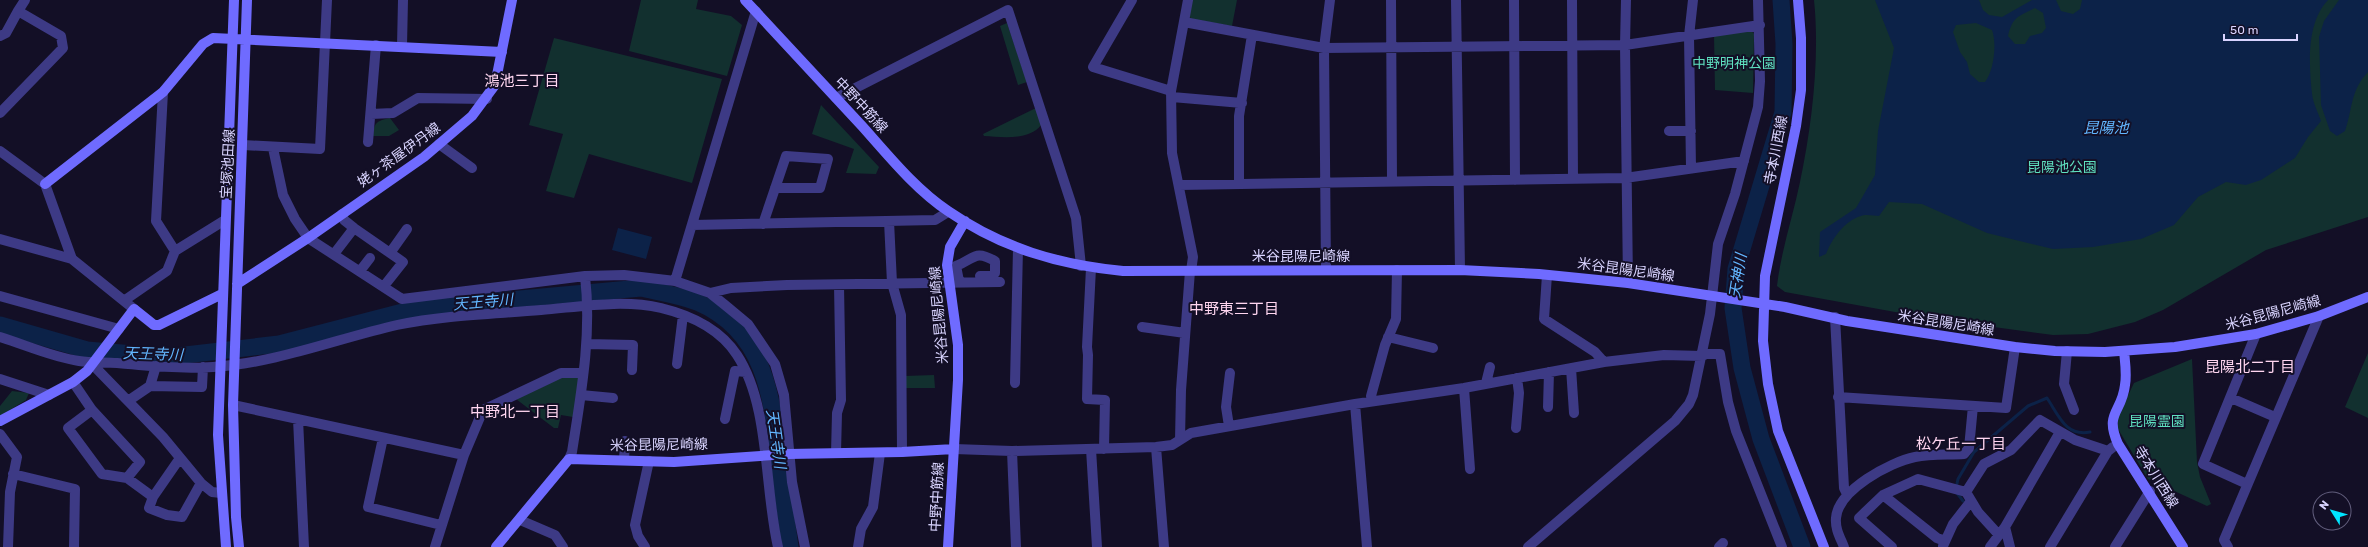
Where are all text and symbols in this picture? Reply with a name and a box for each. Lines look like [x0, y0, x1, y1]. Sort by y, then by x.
scale bar [2224, 16, 2297, 42]
text: 50 m [2230, 23, 2258, 37]
park label: 中野明神公園 [1692, 55, 1776, 72]
district label: 鴻池三丁目 [484, 72, 560, 90]
street label: 中野中筋線 [831, 74, 891, 136]
street label: 寺本川西線 [1761, 114, 1791, 186]
street label: 姥ヶ茶屋伊丹線 [354, 119, 444, 191]
water label: 昆陽池 [2083, 119, 2130, 137]
street label: 宝塚池田線 [218, 129, 238, 199]
park label: 昆陽池公園 [2027, 159, 2097, 176]
street label: 米谷昆陽尼崎線 [1252, 248, 1350, 265]
water label: 天神川 [1726, 250, 1751, 300]
street label: 米谷昆陽尼崎線 [1576, 255, 1676, 285]
street label: 米谷昆陽尼崎線 [926, 265, 952, 365]
water label: 天王寺川 [452, 290, 516, 314]
street label: 米谷昆陽尼崎線 [2223, 292, 2323, 334]
district label: 中野東三丁目 [1189, 300, 1279, 318]
street label: 米谷昆陽尼崎線 [1896, 307, 1996, 339]
water label: 天王寺川 [123, 344, 185, 364]
district label: 昆陽北二丁目 [2205, 358, 2295, 376]
district label: 中野北一丁目 [470, 403, 560, 421]
water label: 天王寺川 [763, 408, 789, 472]
park label: 昆陽霊園 [2129, 413, 2185, 430]
district label: 松ケ丘一丁目 [1916, 435, 2006, 453]
street label: 米谷昆陽尼崎線 [610, 436, 708, 454]
street label: 寺本川西線 [2130, 443, 2182, 511]
street label: 中野中筋線 [927, 462, 947, 532]
north arrow [2312, 491, 2352, 531]
text: N [2317, 498, 2332, 512]

